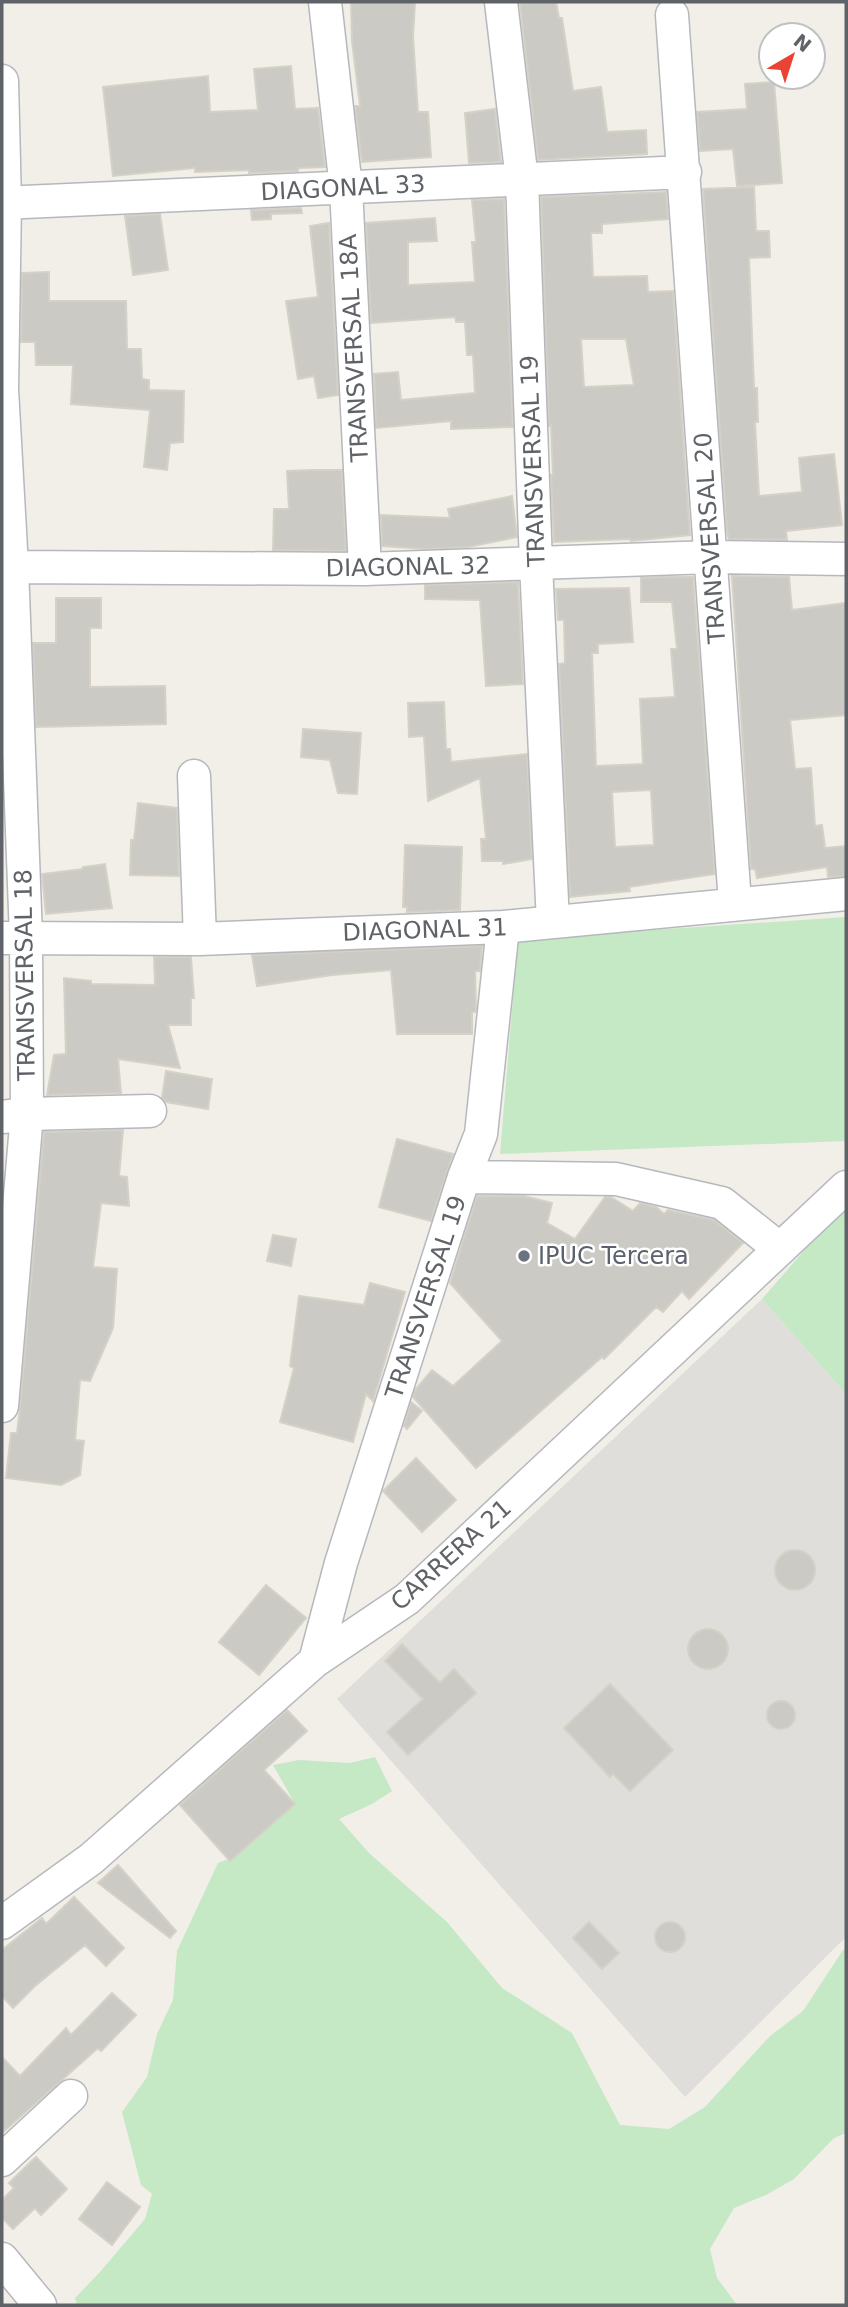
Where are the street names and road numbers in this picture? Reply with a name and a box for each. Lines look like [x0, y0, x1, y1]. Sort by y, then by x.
street label: DIAGONAL 33 [260, 170, 426, 206]
street label: TRANSVERSAL 18A [334, 233, 374, 464]
street label: TRANSVERSAL 19 [515, 355, 551, 568]
street label: TRANSVERSAL 20 [689, 431, 731, 646]
street label: DIAGONAL 32 [325, 552, 491, 582]
street label: TRANSVERSAL 18 [9, 869, 41, 1082]
street label: DIAGONAL 31 [342, 913, 508, 947]
street label: TRANSVERSAL 19 [380, 1192, 472, 1403]
street label: CARRERA 21 [385, 1494, 517, 1616]

